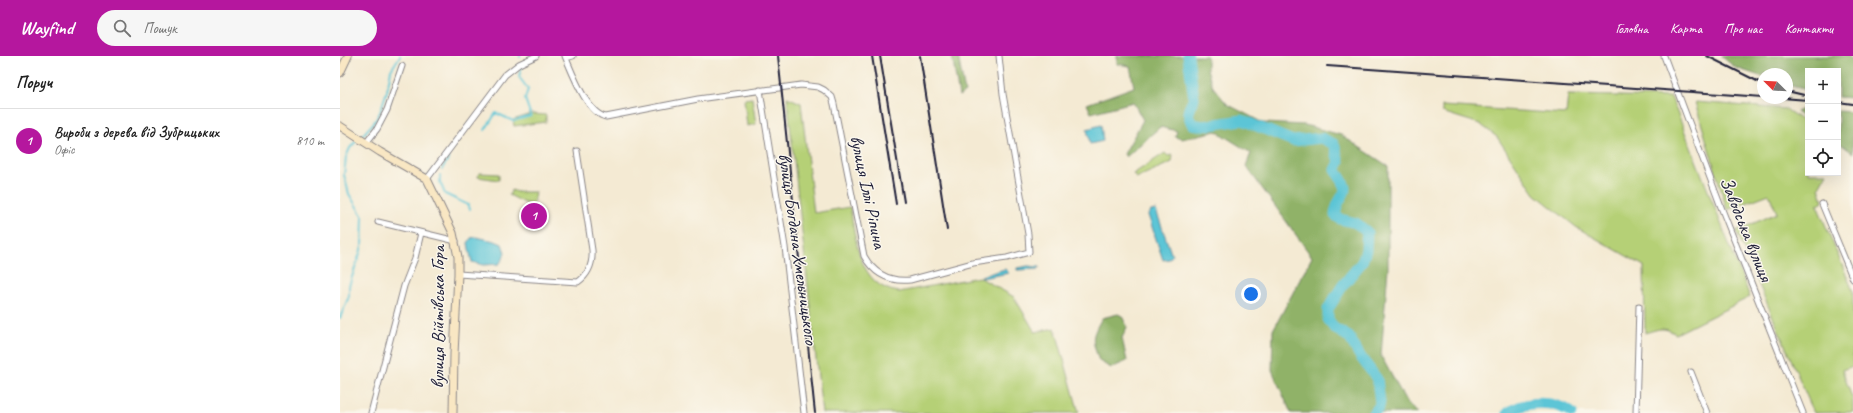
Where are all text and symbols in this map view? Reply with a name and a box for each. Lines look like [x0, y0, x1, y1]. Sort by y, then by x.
search box [97, 10, 377, 46]
text: Wayfind [20, 16, 73, 40]
icon: search [111, 17, 133, 39]
text: Пошук [143, 19, 177, 38]
text: Головна [1615, 20, 1648, 37]
text: Карта [1670, 20, 1702, 37]
text: Про нас [1724, 20, 1763, 37]
text: Контакти [1785, 20, 1833, 37]
north arrow [1757, 68, 1793, 104]
map controls [1805, 68, 1841, 176]
button: + [1805, 68, 1841, 104]
text: Поруч [16, 72, 52, 93]
button: − [1805, 104, 1841, 140]
text: Вироби з дерева від Зубрицьких [54, 123, 219, 142]
text: 1 [26, 133, 32, 149]
text: 810 m [296, 133, 324, 149]
street label: вулиця Іллі Ріпина [844, 133, 892, 252]
button: locate [1805, 140, 1841, 176]
text: Офіс [54, 142, 75, 158]
street label: вулиця Богдана Хмельницького [773, 152, 824, 348]
street label: Заводська вулиця [1714, 173, 1778, 286]
pin: 1 [521, 201, 547, 231]
street label: вулиця Війтівська Гора [426, 243, 450, 388]
your location [1241, 284, 1261, 304]

